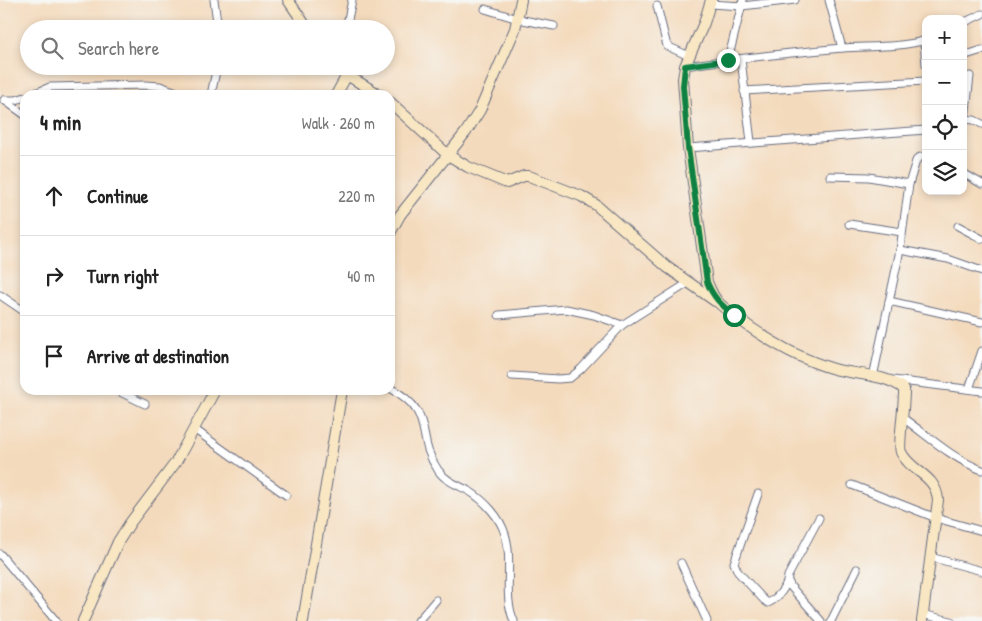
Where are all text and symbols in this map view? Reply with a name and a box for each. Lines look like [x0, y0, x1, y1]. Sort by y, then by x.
map controls [922, 15, 967, 195]
button: + [922, 15, 967, 60]
search box [20, 20, 395, 75]
icon: search [38, 34, 66, 62]
text: Search here [78, 35, 159, 61]
route end [717, 49, 740, 72]
button: − [922, 60, 967, 105]
button: locate [922, 105, 967, 150]
text: 4 min [40, 108, 81, 137]
text: Walk · 260 m [302, 112, 375, 134]
button: layers [922, 150, 967, 195]
icon: ahead [40, 182, 68, 210]
text: Continue [87, 183, 148, 209]
text: 220 m [338, 185, 375, 207]
icon: right [40, 262, 68, 290]
text: Turn right [87, 263, 158, 289]
text: 40 m [347, 265, 375, 287]
route start [723, 304, 746, 327]
icon: arrive [40, 342, 68, 370]
text: Arrive at destination [87, 343, 229, 369]

